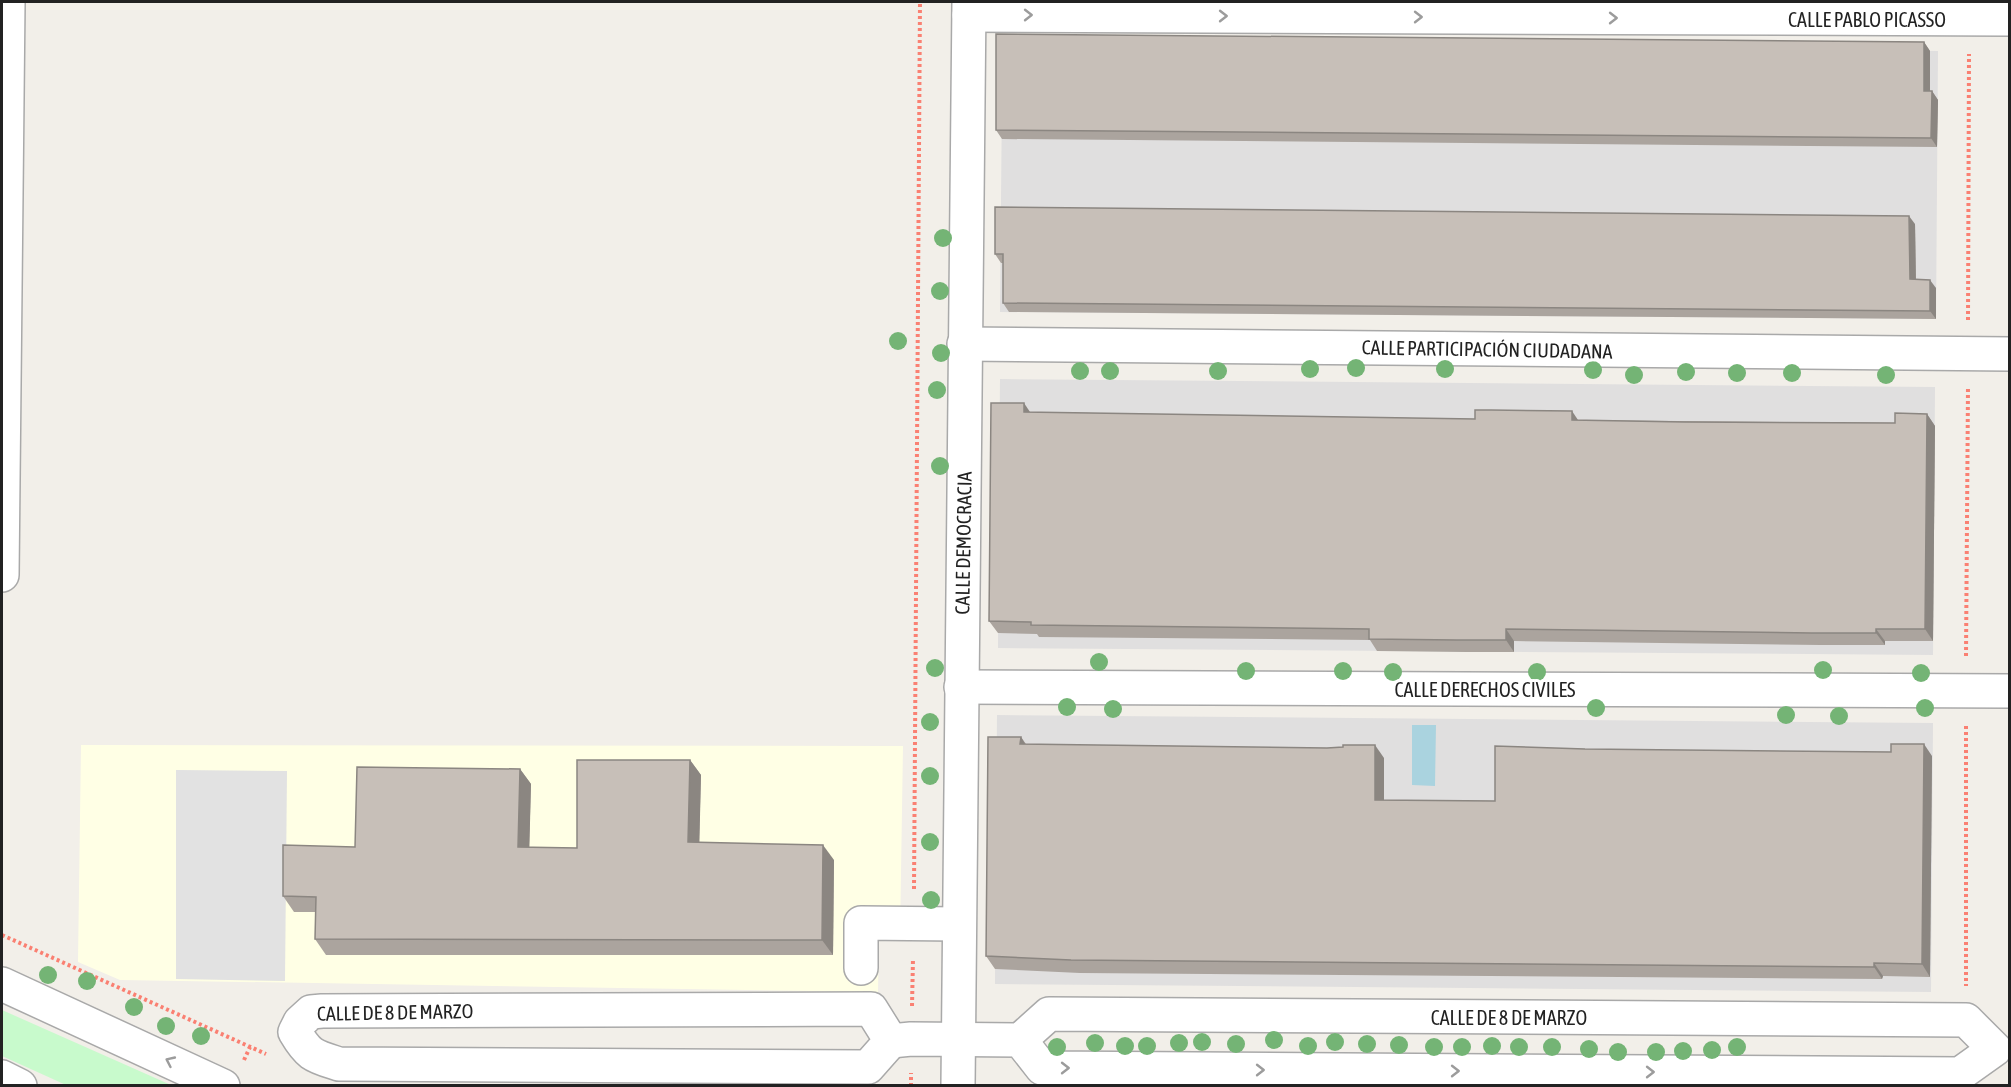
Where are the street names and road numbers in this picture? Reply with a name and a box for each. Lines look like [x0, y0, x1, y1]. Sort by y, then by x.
street label: CALLE PABLO PICASSO [1788, 8, 1946, 31]
street label: CALLE PARTICIPACIÓN CIUDADANA [1361, 335, 1613, 363]
street label: CALLE DEMOCRACIA [950, 471, 976, 615]
street label: CALLE DERECHOS CIVILES [1395, 678, 1575, 701]
street label: CALLE DE 8 DE MARZO [317, 999, 473, 1025]
street label: CALLE DE 8 DE MARZO [1431, 1006, 1587, 1029]

